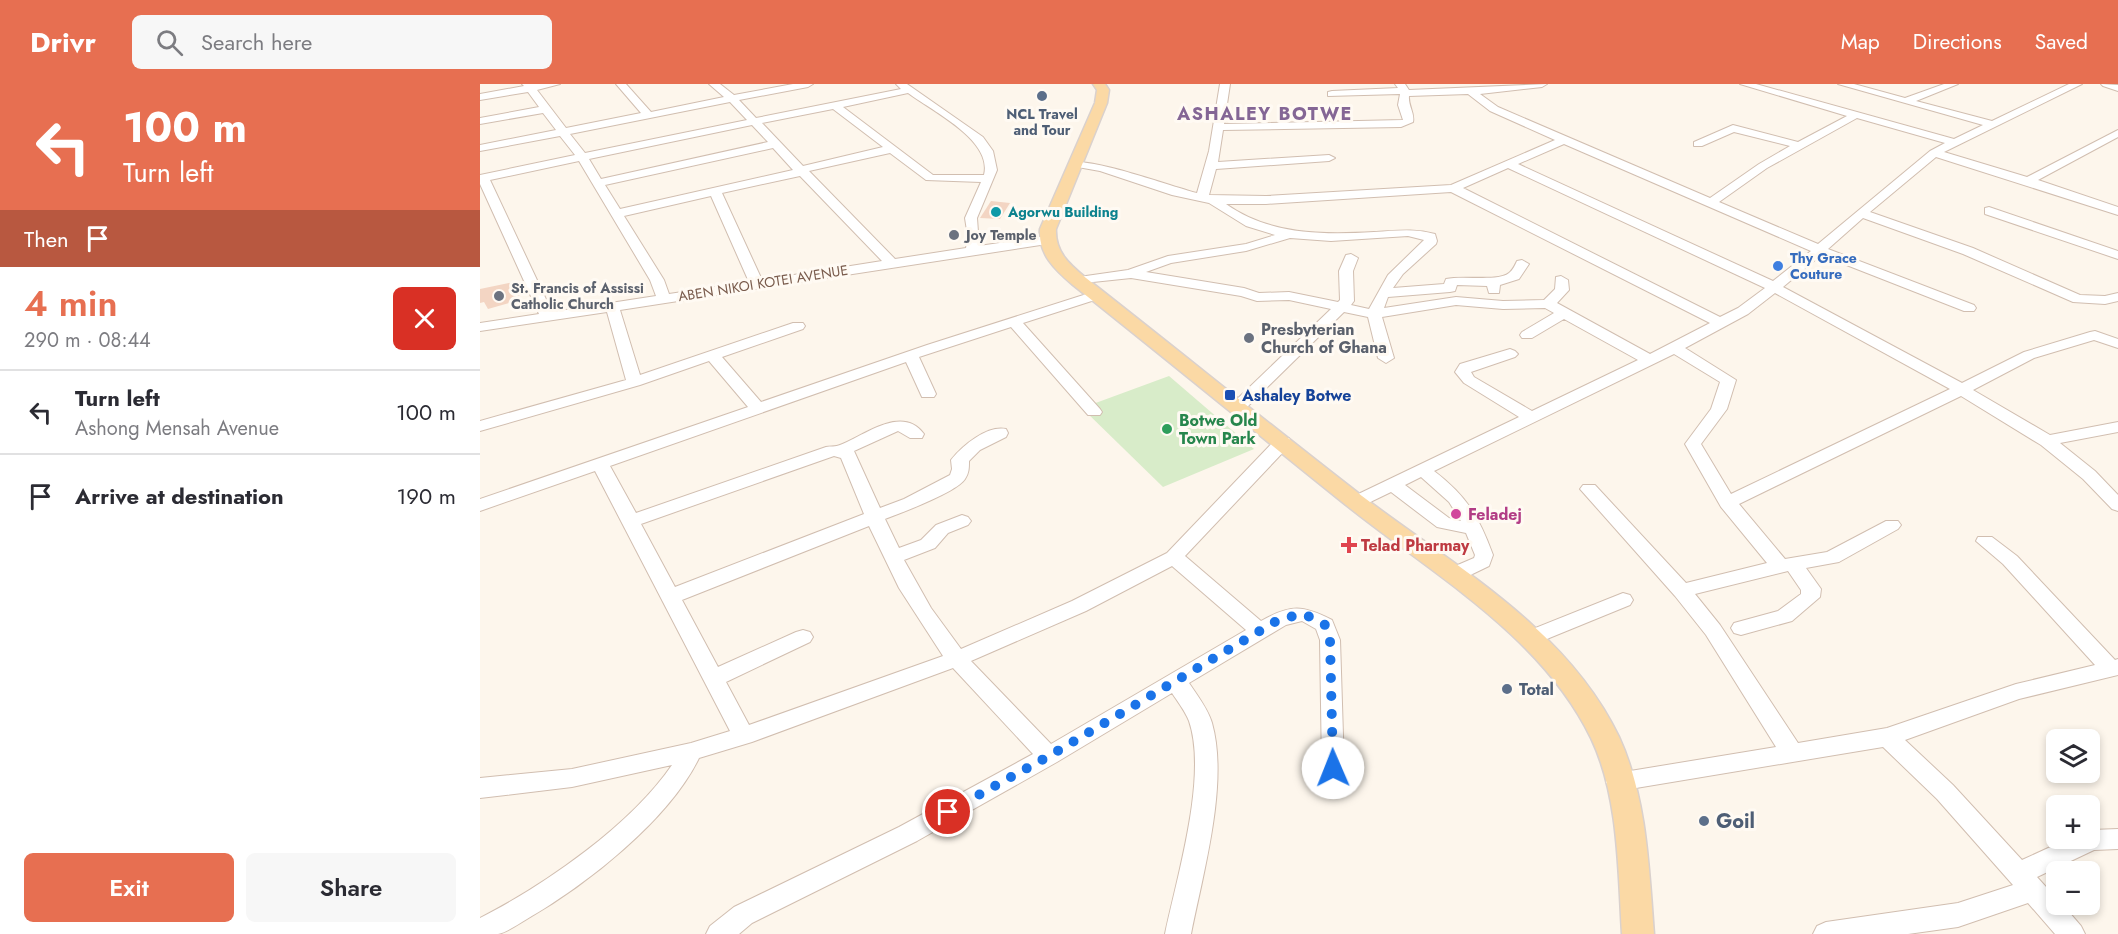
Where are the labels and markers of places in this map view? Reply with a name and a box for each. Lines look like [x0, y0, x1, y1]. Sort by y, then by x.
marker: NCL Travel and Tour [1035, 89, 1049, 103]
place label: NCL Travel and Tour [1006, 104, 1078, 140]
place label: Agorwu Building [1007, 202, 1118, 222]
marker: Agorwu Building [989, 205, 1003, 219]
place label: Joy Temple [963, 225, 1037, 245]
marker: Joy Temple [947, 228, 961, 242]
place label: Thy Grace Couture [1790, 248, 1857, 284]
marker: Thy Grace Couture [1771, 259, 1785, 273]
place label: St. Francis of Assissi Catholic Church [511, 278, 644, 314]
marker: St. Francis of Assissi Catholic Church [492, 289, 506, 303]
place label: Presbyterian Church of Ghana [1261, 318, 1387, 359]
marker: Presbyterian Church of Ghana [1242, 331, 1256, 345]
place label: Ashaley Botwe [1241, 384, 1351, 407]
marker: Ashaley Botwe [1223, 388, 1237, 402]
place label: Botwe Old Town Park [1179, 409, 1257, 450]
marker: Botwe Old Town Park [1160, 422, 1174, 436]
place label: Feladej [1468, 503, 1522, 526]
marker: Feladej [1449, 507, 1463, 521]
place label: Telad Pharmay [1361, 534, 1470, 557]
marker: Telad Pharmay [1342, 538, 1356, 552]
place label: Total [1519, 678, 1554, 701]
marker: Total [1500, 682, 1514, 696]
pin [922, 786, 973, 837]
place label: Goil [1716, 807, 1755, 836]
marker: Goil [1697, 814, 1711, 828]

